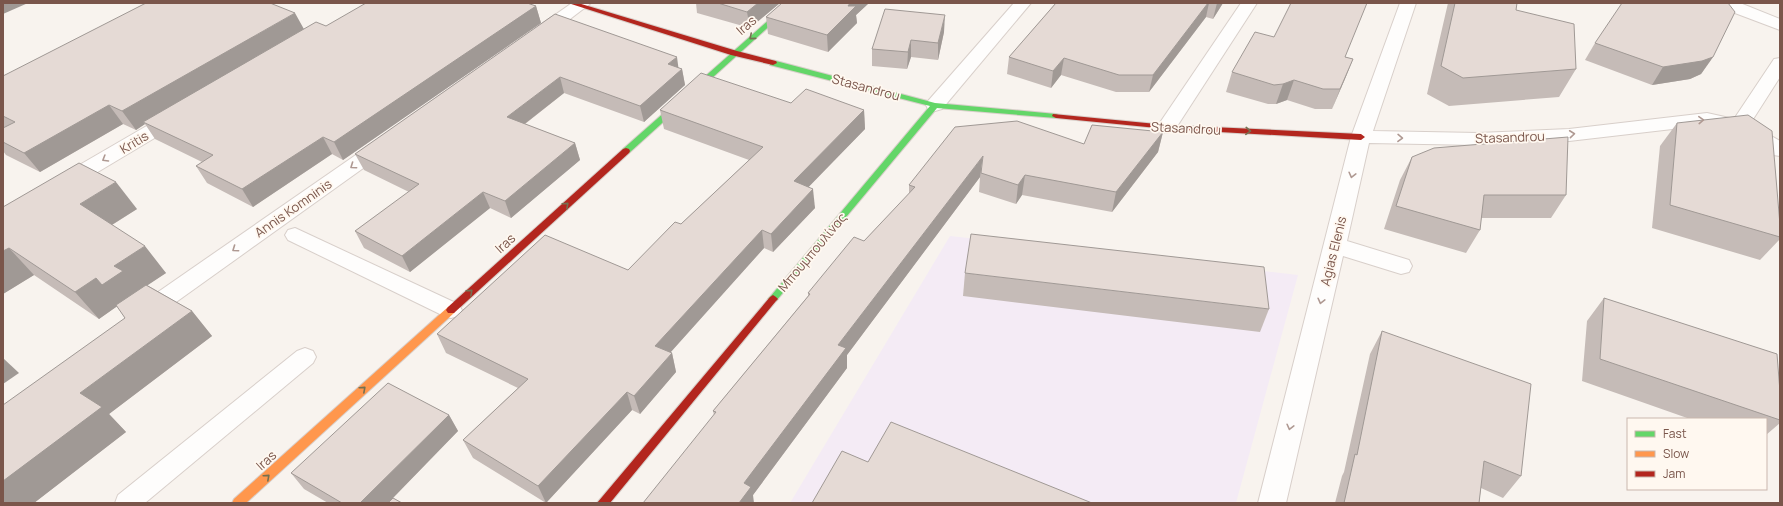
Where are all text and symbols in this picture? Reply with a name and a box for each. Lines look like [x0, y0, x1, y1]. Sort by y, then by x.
street label: Iras [732, 11, 760, 39]
one-way arrow [750, 32, 757, 39]
street label: Stasandrou [830, 69, 902, 105]
one-way arrow [1698, 115, 1704, 124]
street label: Stasandrou [1151, 117, 1221, 139]
street label: Kritis [116, 126, 152, 158]
one-way arrow [1245, 127, 1251, 136]
street label: Stasandrou [1475, 127, 1545, 147]
one-way arrow [1569, 130, 1575, 139]
one-way arrow [1397, 134, 1403, 142]
one-way arrow [102, 154, 110, 161]
one-way arrow [350, 161, 357, 168]
one-way arrow [1348, 172, 1356, 178]
street label: Annis Komninis [251, 175, 335, 241]
one-way arrow [561, 202, 569, 210]
street label: Μπουμπουλίνας [774, 209, 850, 295]
street label: Agias Elenis [1316, 214, 1350, 288]
street label: Iras [491, 229, 519, 257]
one-way arrow [232, 244, 239, 252]
one-way arrow [465, 290, 472, 297]
one-way arrow [1317, 297, 1326, 304]
one-way arrow [358, 387, 366, 394]
legend [1627, 418, 1767, 490]
one-way arrow [1286, 424, 1295, 431]
text: Fast [1663, 425, 1687, 442]
text: Slow [1663, 445, 1689, 462]
street label: Iras [252, 446, 280, 474]
text: Jam [1663, 465, 1685, 482]
one-way arrow [262, 474, 270, 481]

